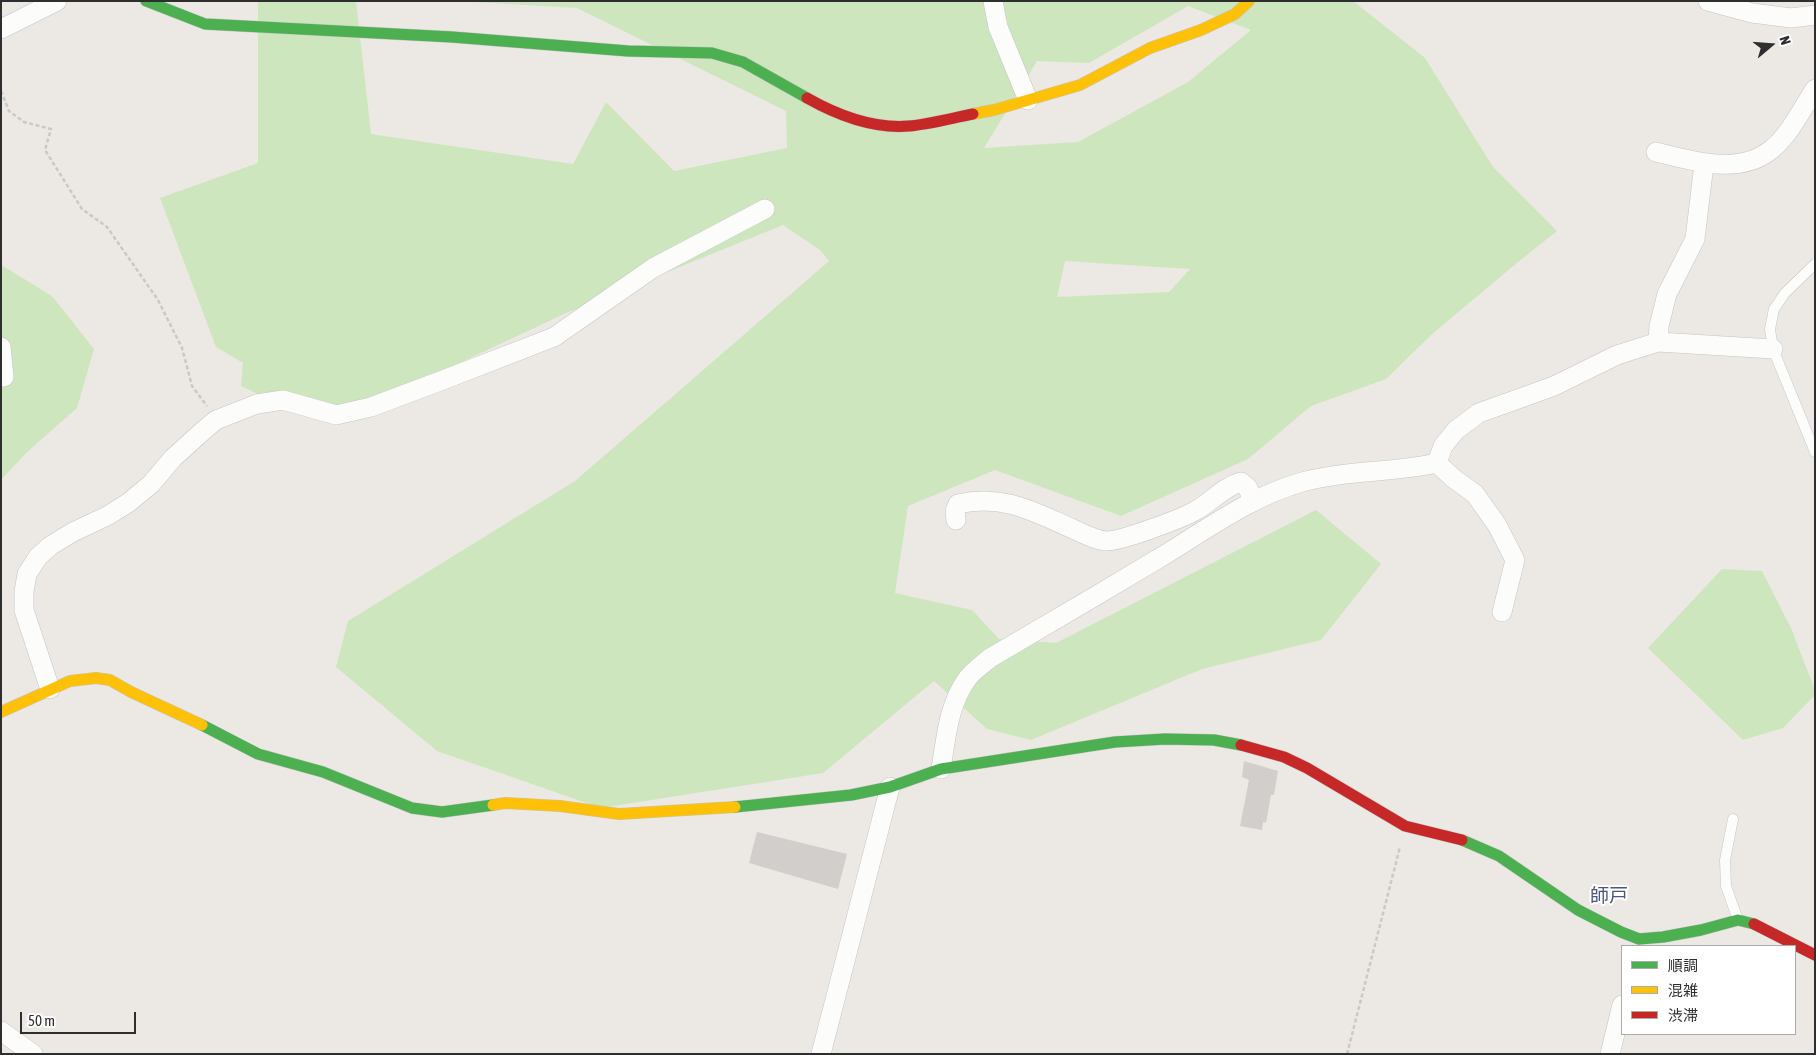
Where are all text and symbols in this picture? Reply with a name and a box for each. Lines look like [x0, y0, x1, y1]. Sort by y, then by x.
north arrow [1746, 20, 1796, 70]
text: N [1776, 34, 1794, 47]
district label: 師戸 [1590, 885, 1628, 907]
legend [1621, 945, 1796, 1035]
text: 順調 [1668, 957, 1698, 974]
text: 混雑 [1668, 982, 1698, 999]
scale bar [22, 1002, 139, 1034]
text: 渋滞 [1668, 1007, 1698, 1024]
text: 50 m [28, 1012, 55, 1029]

